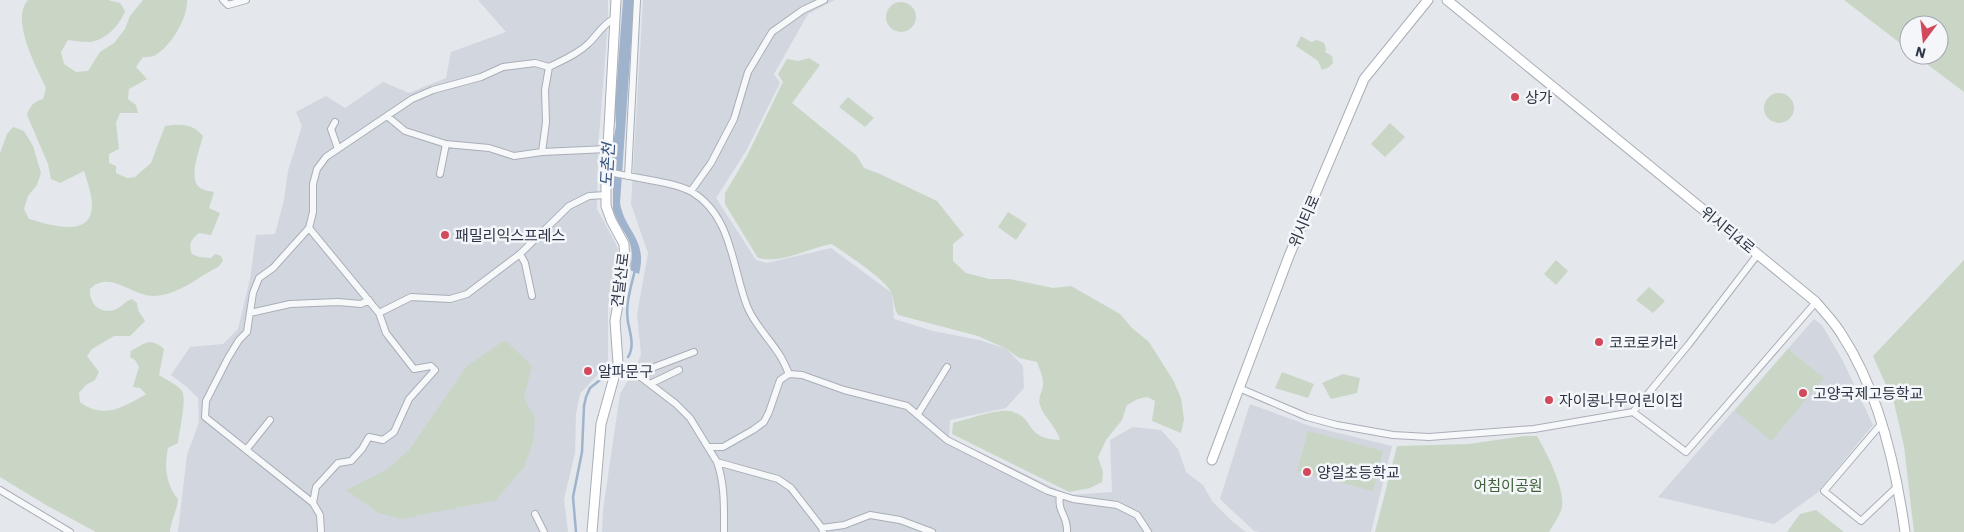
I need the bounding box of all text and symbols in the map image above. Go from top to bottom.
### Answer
north arrow [1899,15,1949,65]
text: N [1913,43,1928,63]
place label: 상가 [1525,88,1553,107]
marker: 상가 [1509,91,1521,103]
water label: 도촌천 [596,140,618,188]
street label: 위시티로 [1284,192,1324,250]
street label: 위시티4로 [1697,202,1759,258]
place label: 패밀리익스프레스 [455,226,566,245]
marker: 패밀리익스프레스 [439,229,451,241]
street label: 견달산로 [607,251,633,309]
place label: 코코로카라 [1609,333,1678,352]
marker: 코코로카라 [1593,336,1605,348]
place label: 알파문구 [598,362,653,381]
marker: 알파문구 [582,365,594,377]
place label: 고양국제고등학교 [1813,384,1923,403]
marker: 고양국제고등학교 [1797,387,1809,399]
place label: 자이콩나무어린이집 [1559,391,1683,410]
marker: 자이콩나무어린이집 [1543,394,1555,406]
place label: 양일초등학교 [1317,463,1400,482]
marker: 양일초등학교 [1301,466,1313,478]
park label: 어침이공원 [1473,476,1543,495]

